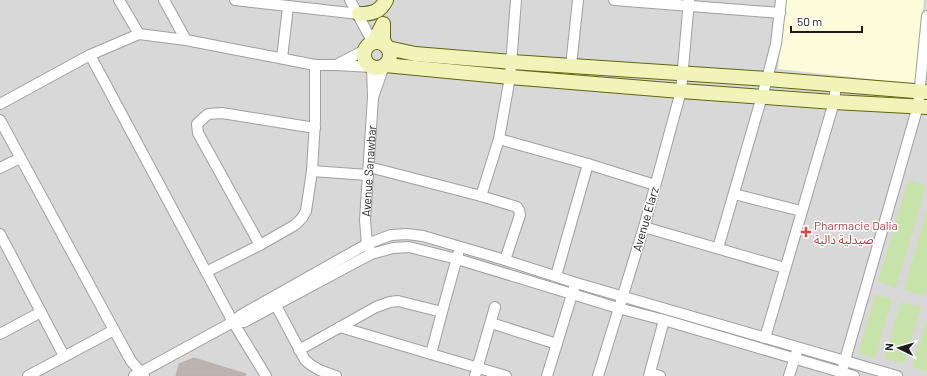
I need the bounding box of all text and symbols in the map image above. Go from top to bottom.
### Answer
scale bar [791,8,862,34]
text: 50 m [797,14,822,28]
street label: Avenue Sanawbar [358,124,378,217]
street label: Avenue Elarz [629,185,661,253]
place label: Pharmacie Dalia صيدلية دالية [814,218,898,247]
marker: Pharmacie Dalia صيدلية دالية [801,227,811,237]
north arrow [879,328,919,368]
text: N [882,343,895,351]

